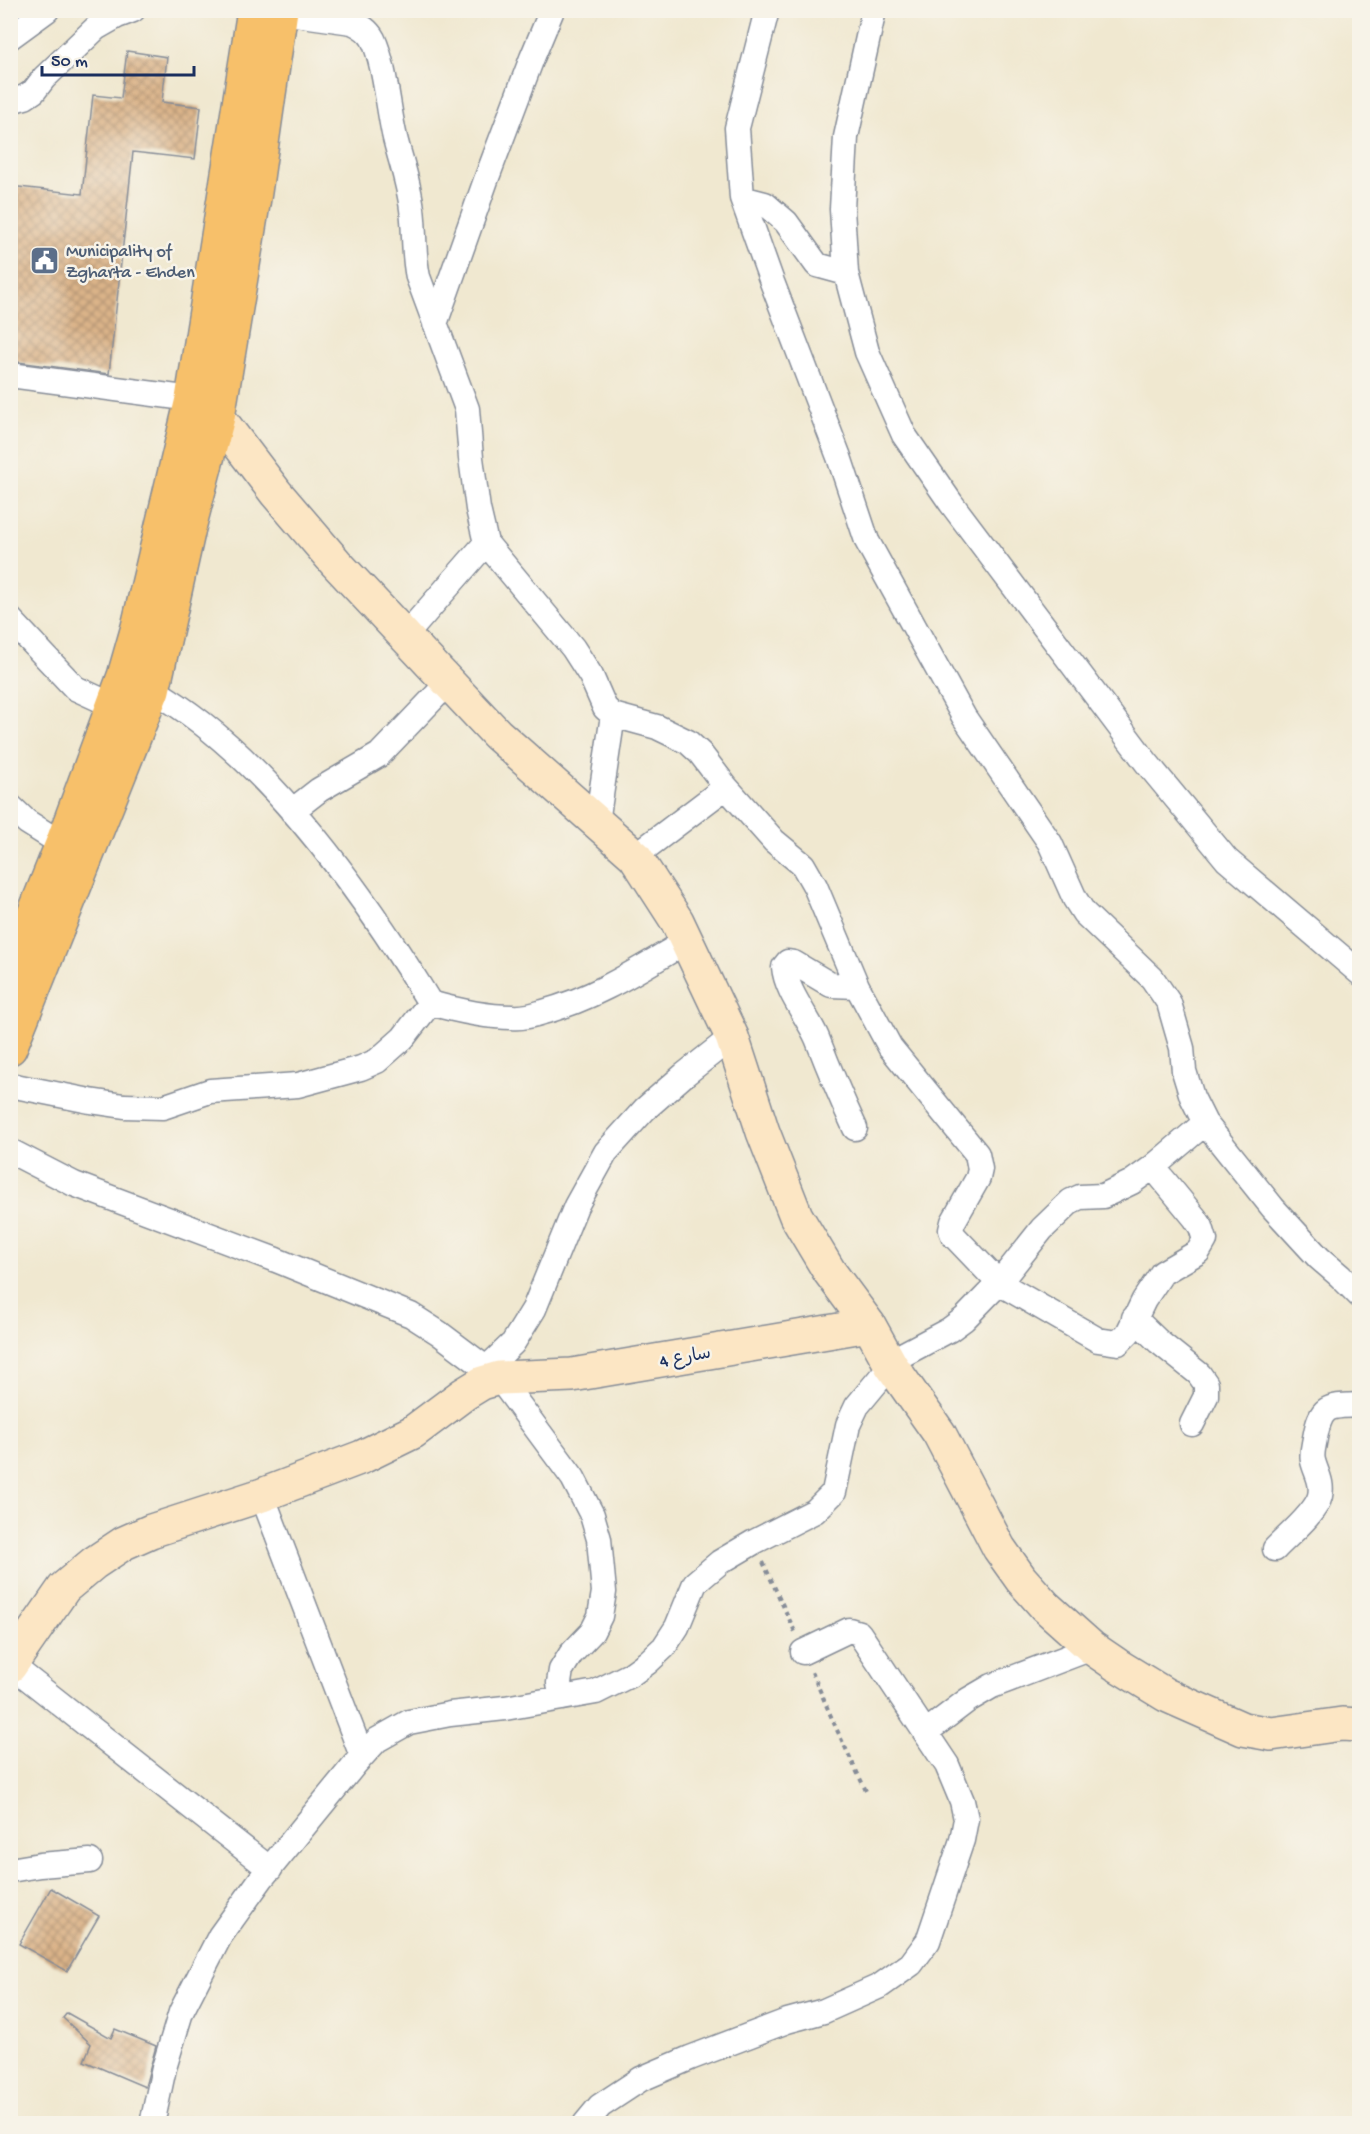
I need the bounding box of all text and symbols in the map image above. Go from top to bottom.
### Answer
scale bar [42,39,194,77]
text: 50 m [51,52,88,73]
place label: Municipality of Zgharta - Ehden [66,242,195,284]
public building icon: Municipality of Zgharta - Ehden [29,244,61,276]
street label: سارع 4 [658,1344,713,1373]

